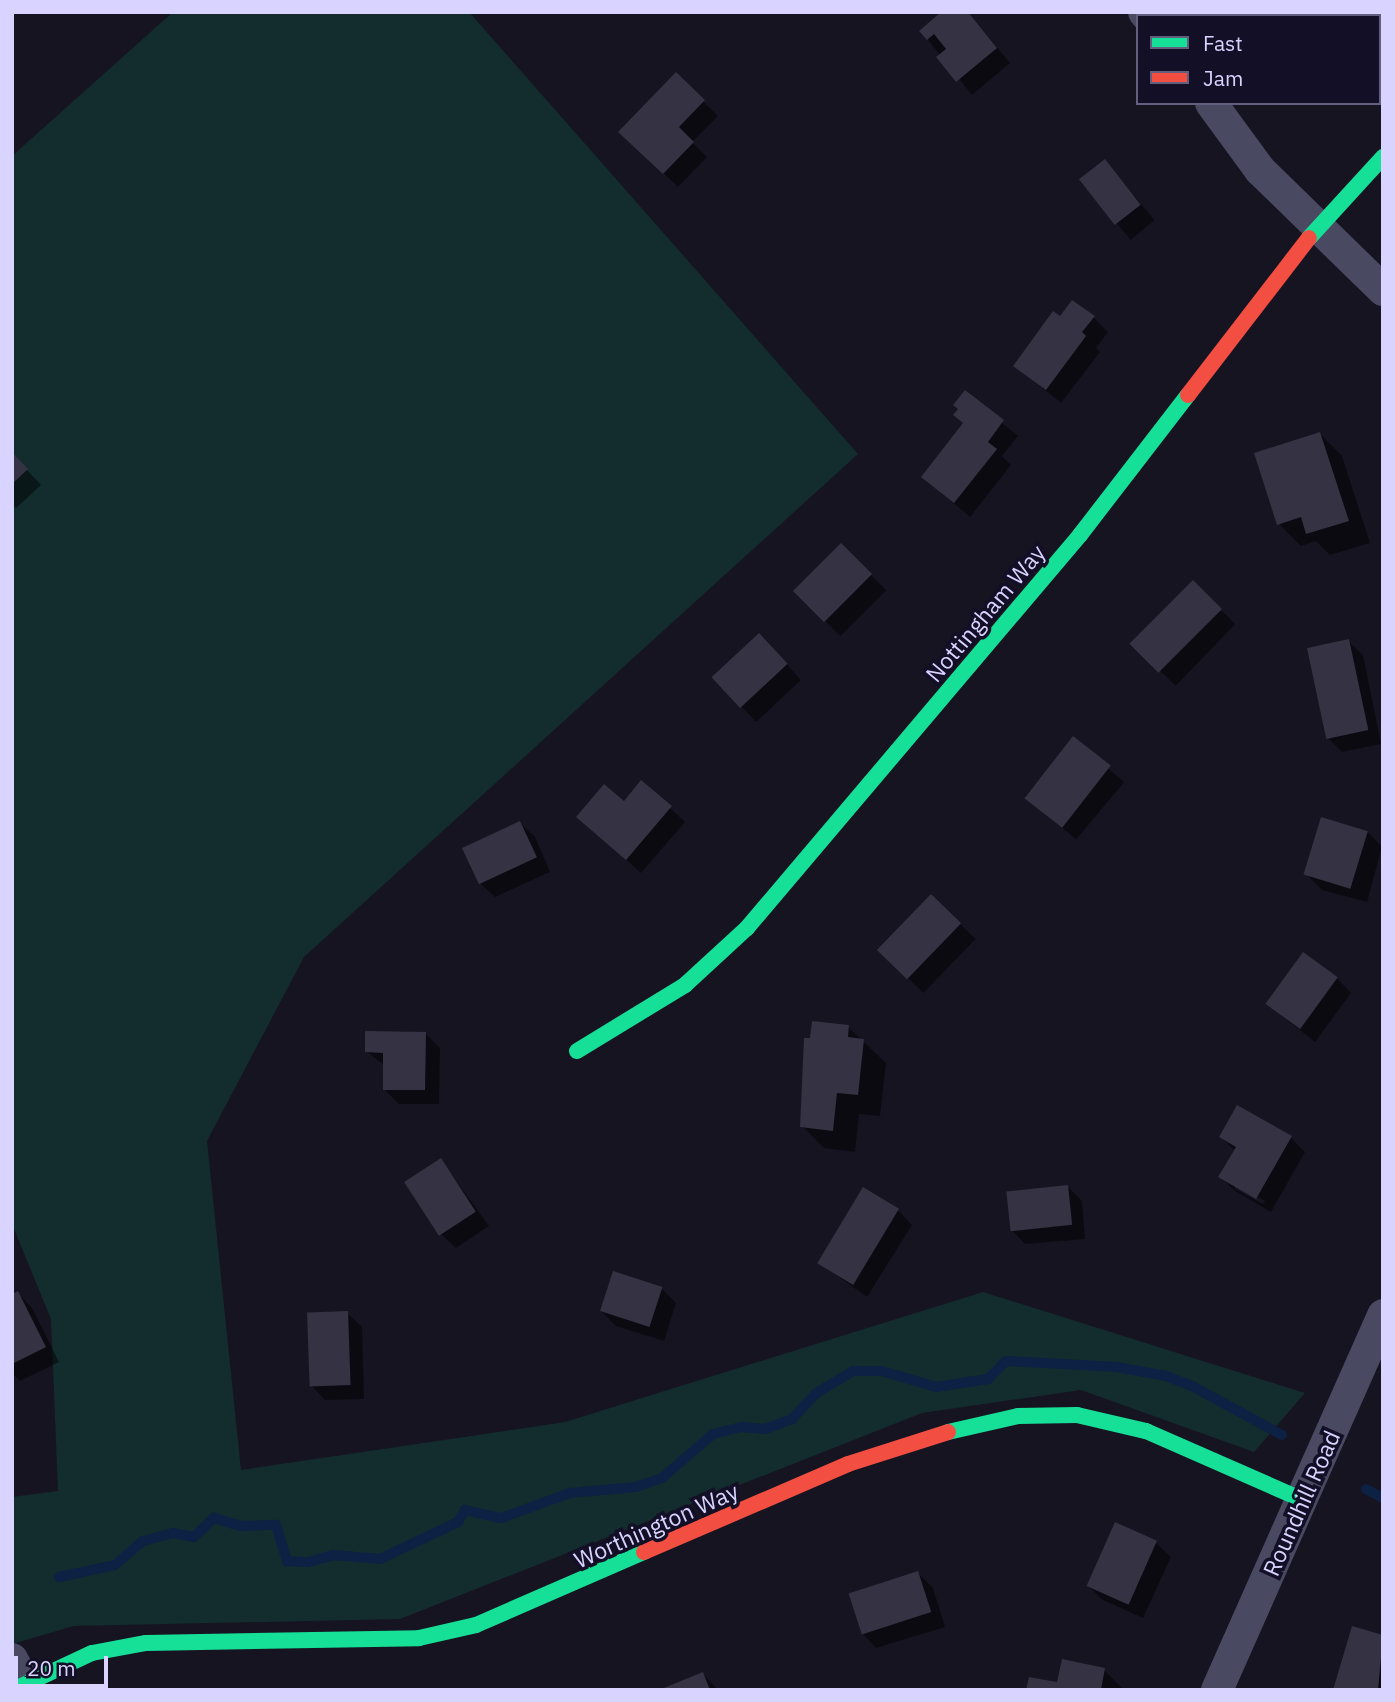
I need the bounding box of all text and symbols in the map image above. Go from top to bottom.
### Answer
legend [1136,14,1381,105]
text: Fast [1203,29,1243,57]
text: Jam [1203,64,1243,92]
street label: Nottingham Way [920,539,1050,687]
street label: Roundhill Road [1257,1426,1345,1580]
street label: Worthington Way [570,1476,742,1574]
scale bar [18,1642,112,1686]
text: 20 m [27,1654,76,1682]

